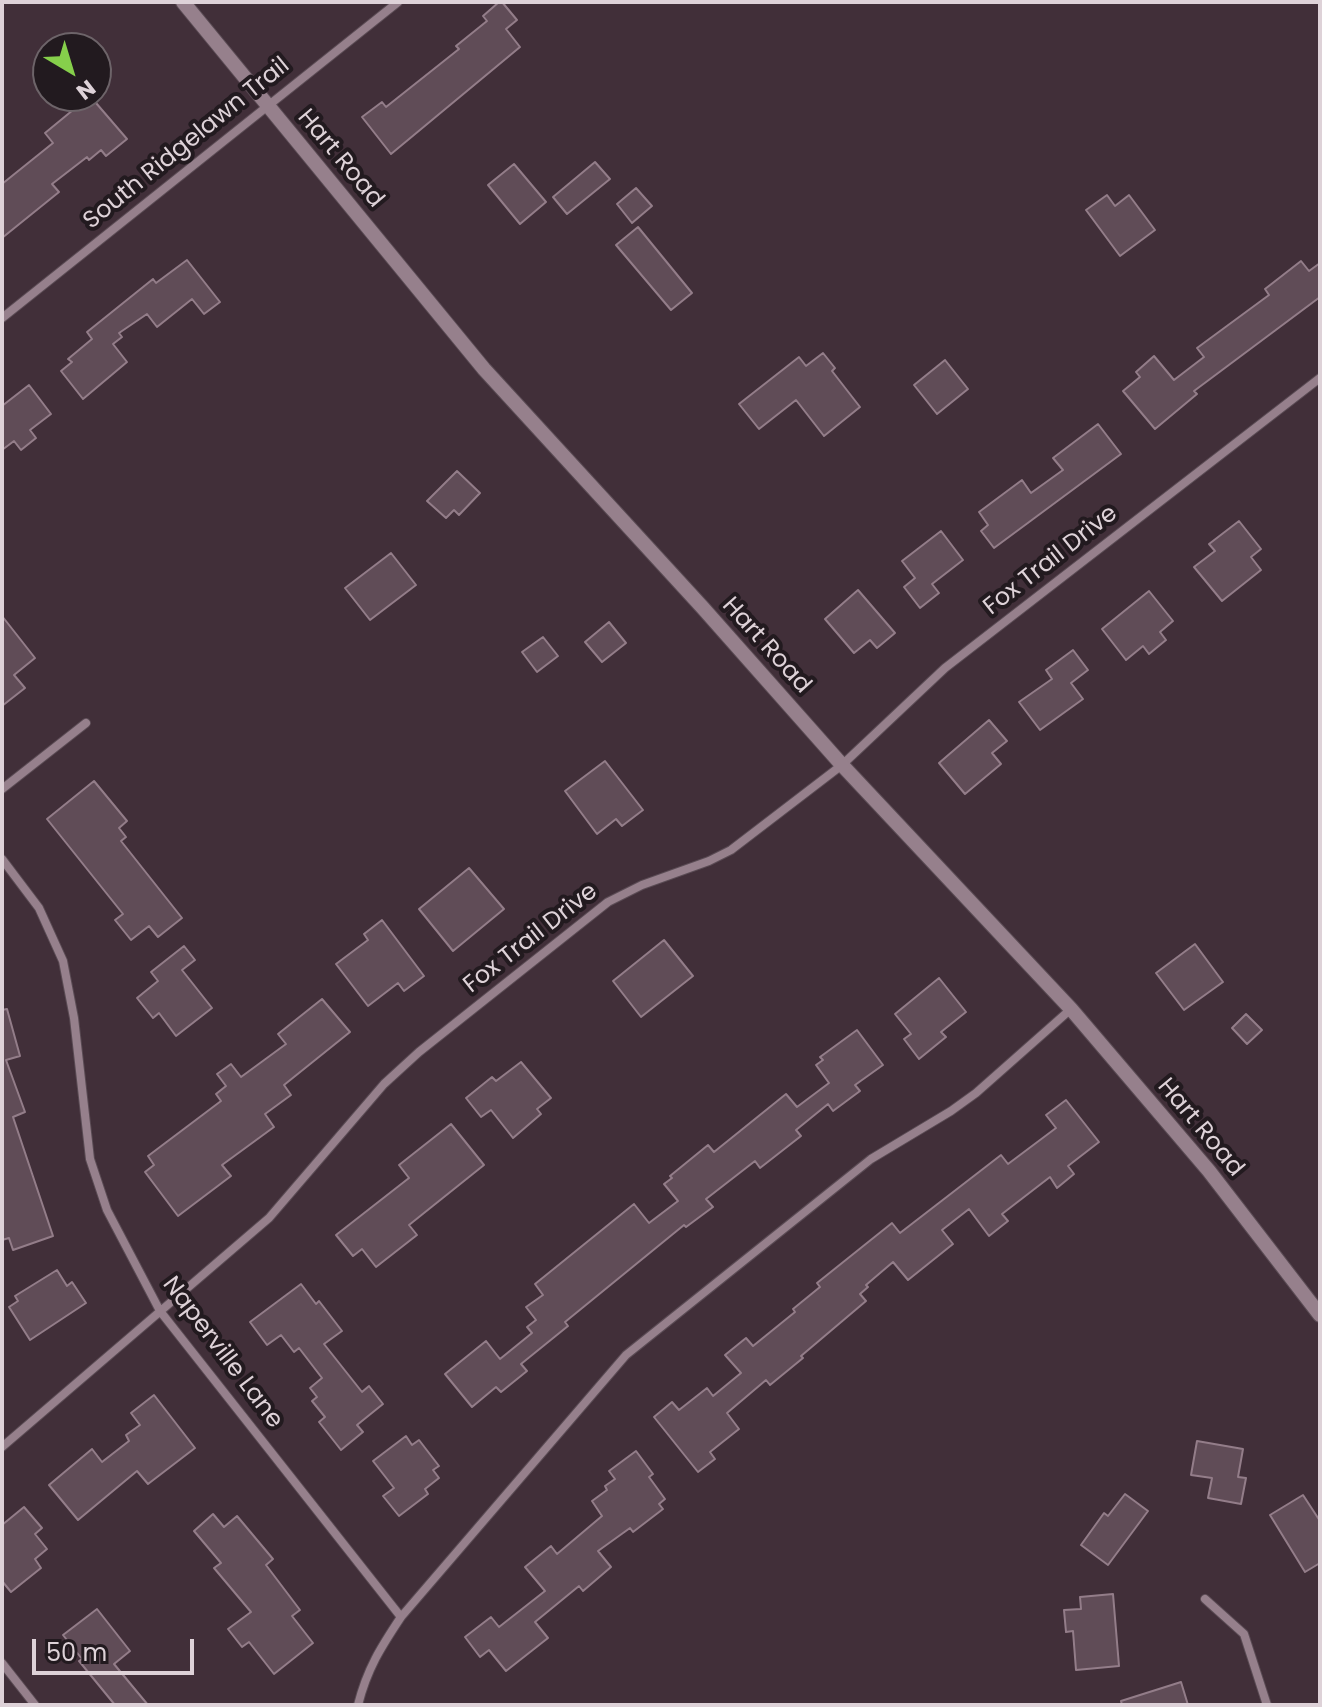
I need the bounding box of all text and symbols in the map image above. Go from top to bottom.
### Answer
north arrow [32,32,112,112]
street label: South Ridgelawn Trail [78,52,296,236]
text: N [70,72,102,107]
street label: Hart Road [291,104,389,214]
street label: Fox Trail Drive [978,500,1124,622]
street label: Hart Road [715,592,817,700]
street label: Fox Trail Drive [458,878,604,1000]
street label: Hart Road [1151,1073,1249,1183]
street label: Naperville Lane [156,1271,288,1435]
scale bar [36,1623,198,1673]
text: 50 m [46,1636,107,1669]

